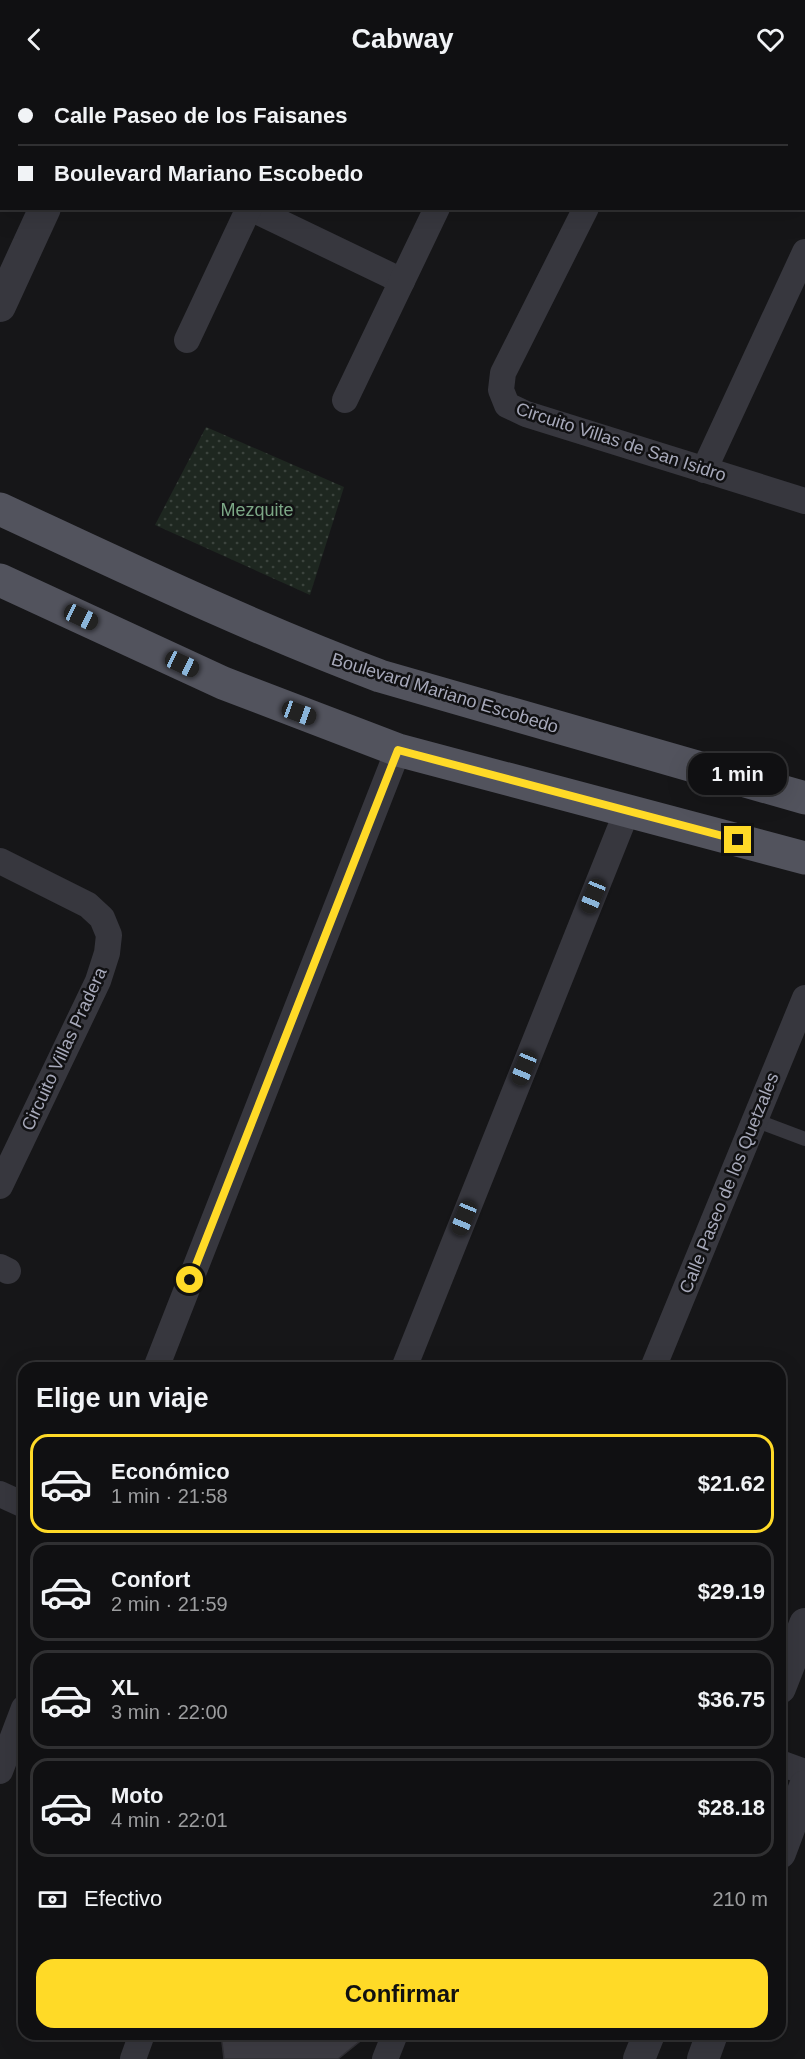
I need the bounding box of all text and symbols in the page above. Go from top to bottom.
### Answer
icon: back [18,23,51,56]
icon: heart [754,23,787,56]
text: Cabway [351,24,454,54]
text: Calle Paseo de los Faisanes [54,103,347,128]
text: Boulevard Mariano Escobedo [54,161,363,186]
street label: Circuito Villas de San Isidro [513,399,729,485]
park label: Mezquite [220,500,294,520]
car [61,601,101,633]
car [162,648,202,680]
street label: Boulevard Mariano Escobedo [329,649,561,737]
car [279,698,319,728]
callout: 1 min [688,753,788,795]
text: 1 min [711,763,764,785]
route end [724,826,751,853]
car [578,876,608,916]
street label: Circuito Villas Pradera [17,963,111,1134]
car [509,1048,539,1088]
street label: Calle Paseo de los Quetzales [675,1070,783,1296]
car [449,1198,479,1238]
route start [176,1266,203,1293]
text: Elige un viaje [36,1383,209,1413]
icon: car [39,1457,93,1511]
text: Económico [111,1459,230,1484]
text: $21.62 [698,1471,765,1496]
text: 1 min · 21:58 [111,1485,228,1507]
icon: car [39,1565,93,1619]
text: Confort [111,1567,190,1592]
text: $29.19 [698,1579,765,1604]
text: 2 min · 21:59 [111,1593,228,1615]
icon: car [39,1673,93,1727]
text: XL [111,1675,139,1700]
text: $36.75 [698,1687,765,1712]
text: 3 min · 22:00 [111,1701,228,1723]
icon: car [39,1781,93,1835]
text: Moto [111,1783,164,1808]
text: $28.18 [698,1795,765,1820]
text: 4 min · 22:01 [111,1809,228,1831]
icon: cash [36,1883,69,1916]
text: Efectivo [84,1886,162,1911]
text: 210 m [712,1888,768,1910]
button: Confirmar [36,1959,768,2028]

